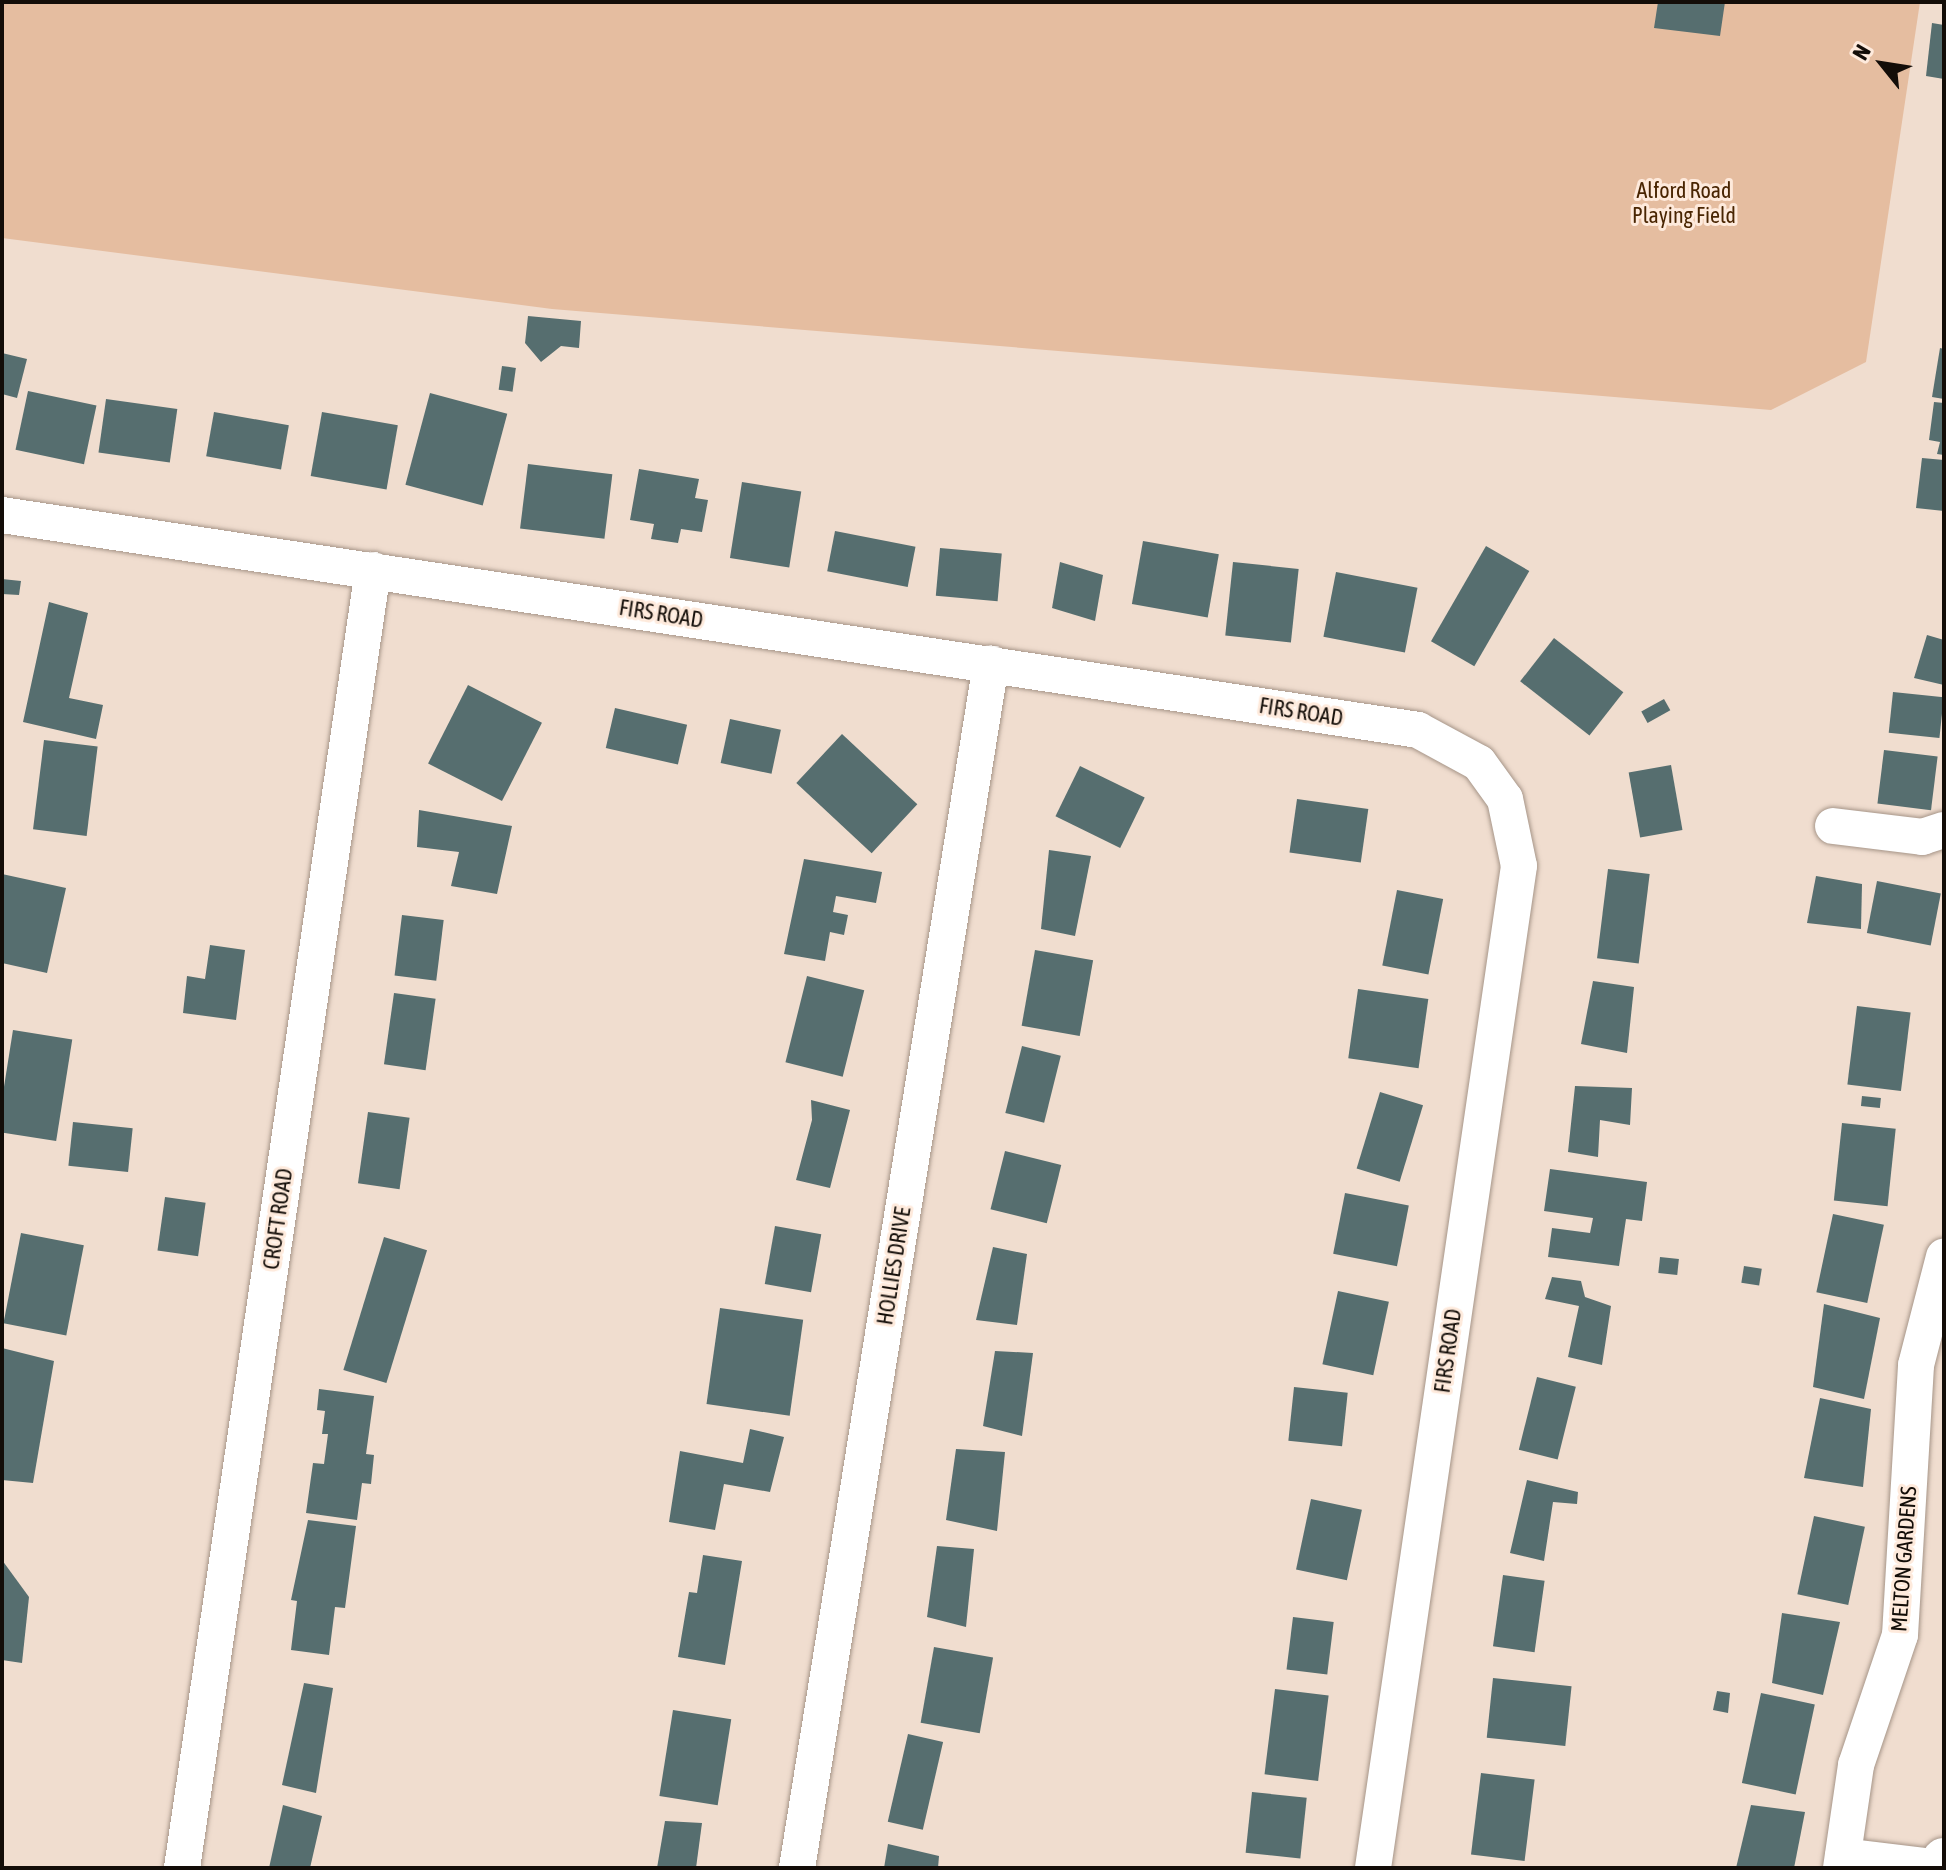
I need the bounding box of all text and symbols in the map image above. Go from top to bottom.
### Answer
north arrow [1842,24,1922,104]
text: N [1847,40,1876,64]
park label: Alford Road Playing Field [1632,177,1736,228]
street label: FIRS ROAD [617,594,705,634]
street label: FIRS ROAD [1257,692,1345,732]
street label: CROFT ROAD [258,1167,298,1271]
street label: HOLLIES DRIVE [872,1205,916,1327]
street label: FIRS ROAD [1429,1307,1467,1395]
street label: MELTON GARDENS [1886,1485,1922,1633]

